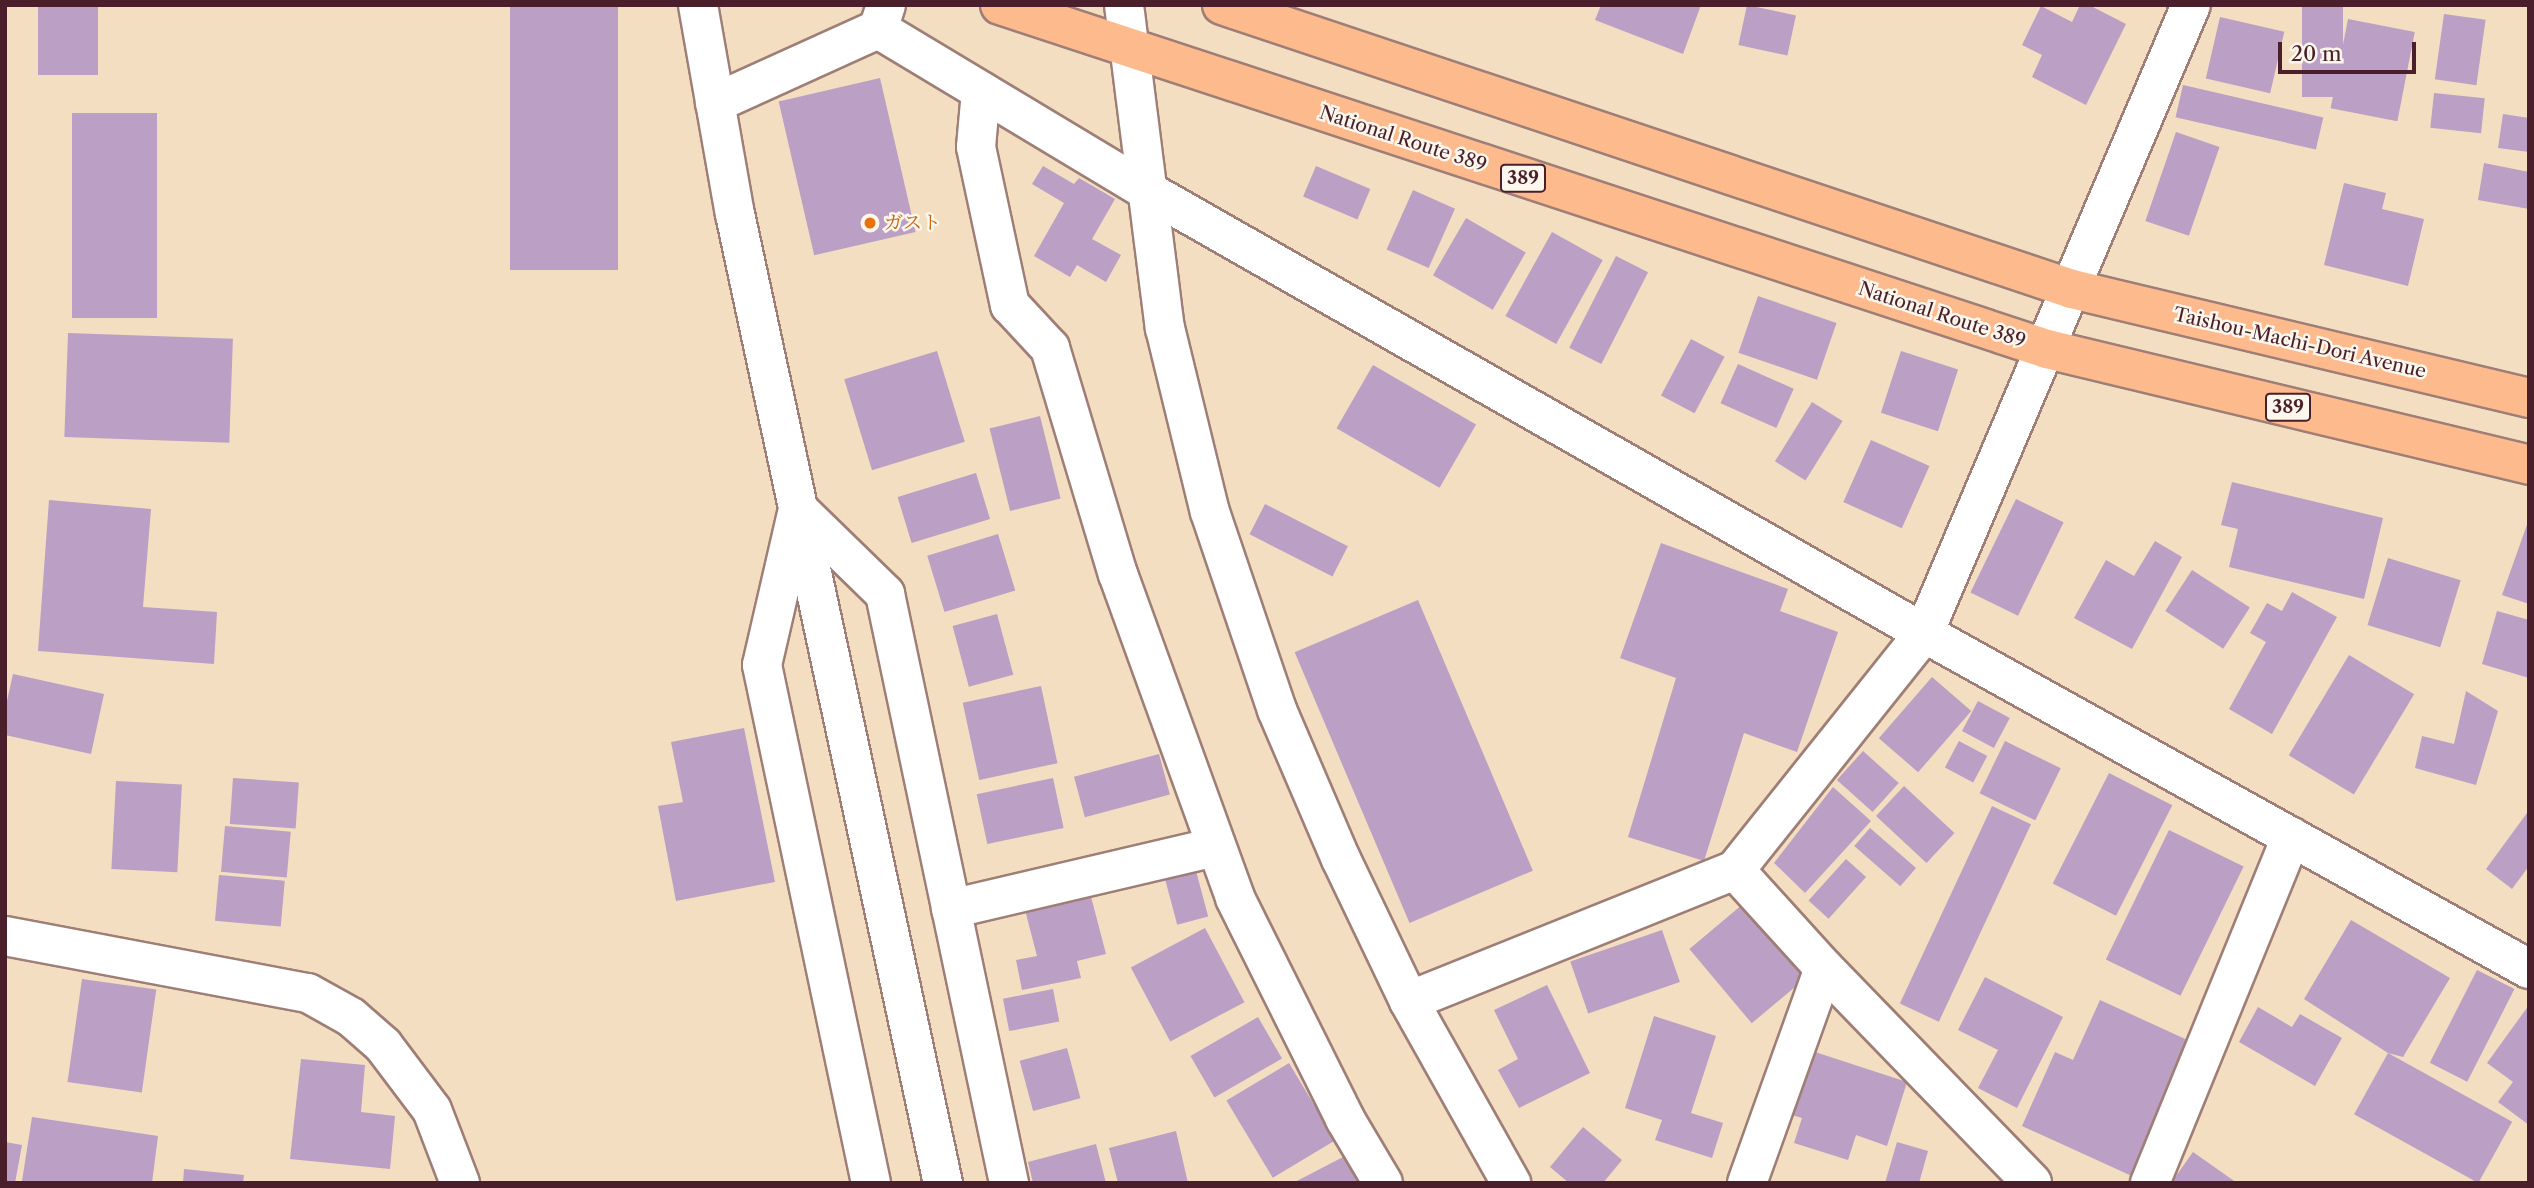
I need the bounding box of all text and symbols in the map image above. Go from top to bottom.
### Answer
scale bar [2282,28,2420,72]
text: 20 m [2291,41,2342,66]
street label: National Route 389 [1317,101,1489,177]
road number: 389 [1498,163,1548,192]
place label: ガスト [884,212,941,234]
marker: ガスト [862,215,878,231]
street label: National Route 389 [1856,277,2028,353]
street label: Taishou-Machi-Dori Avenue [2171,303,2429,383]
road number: 389 [2264,393,2312,422]

